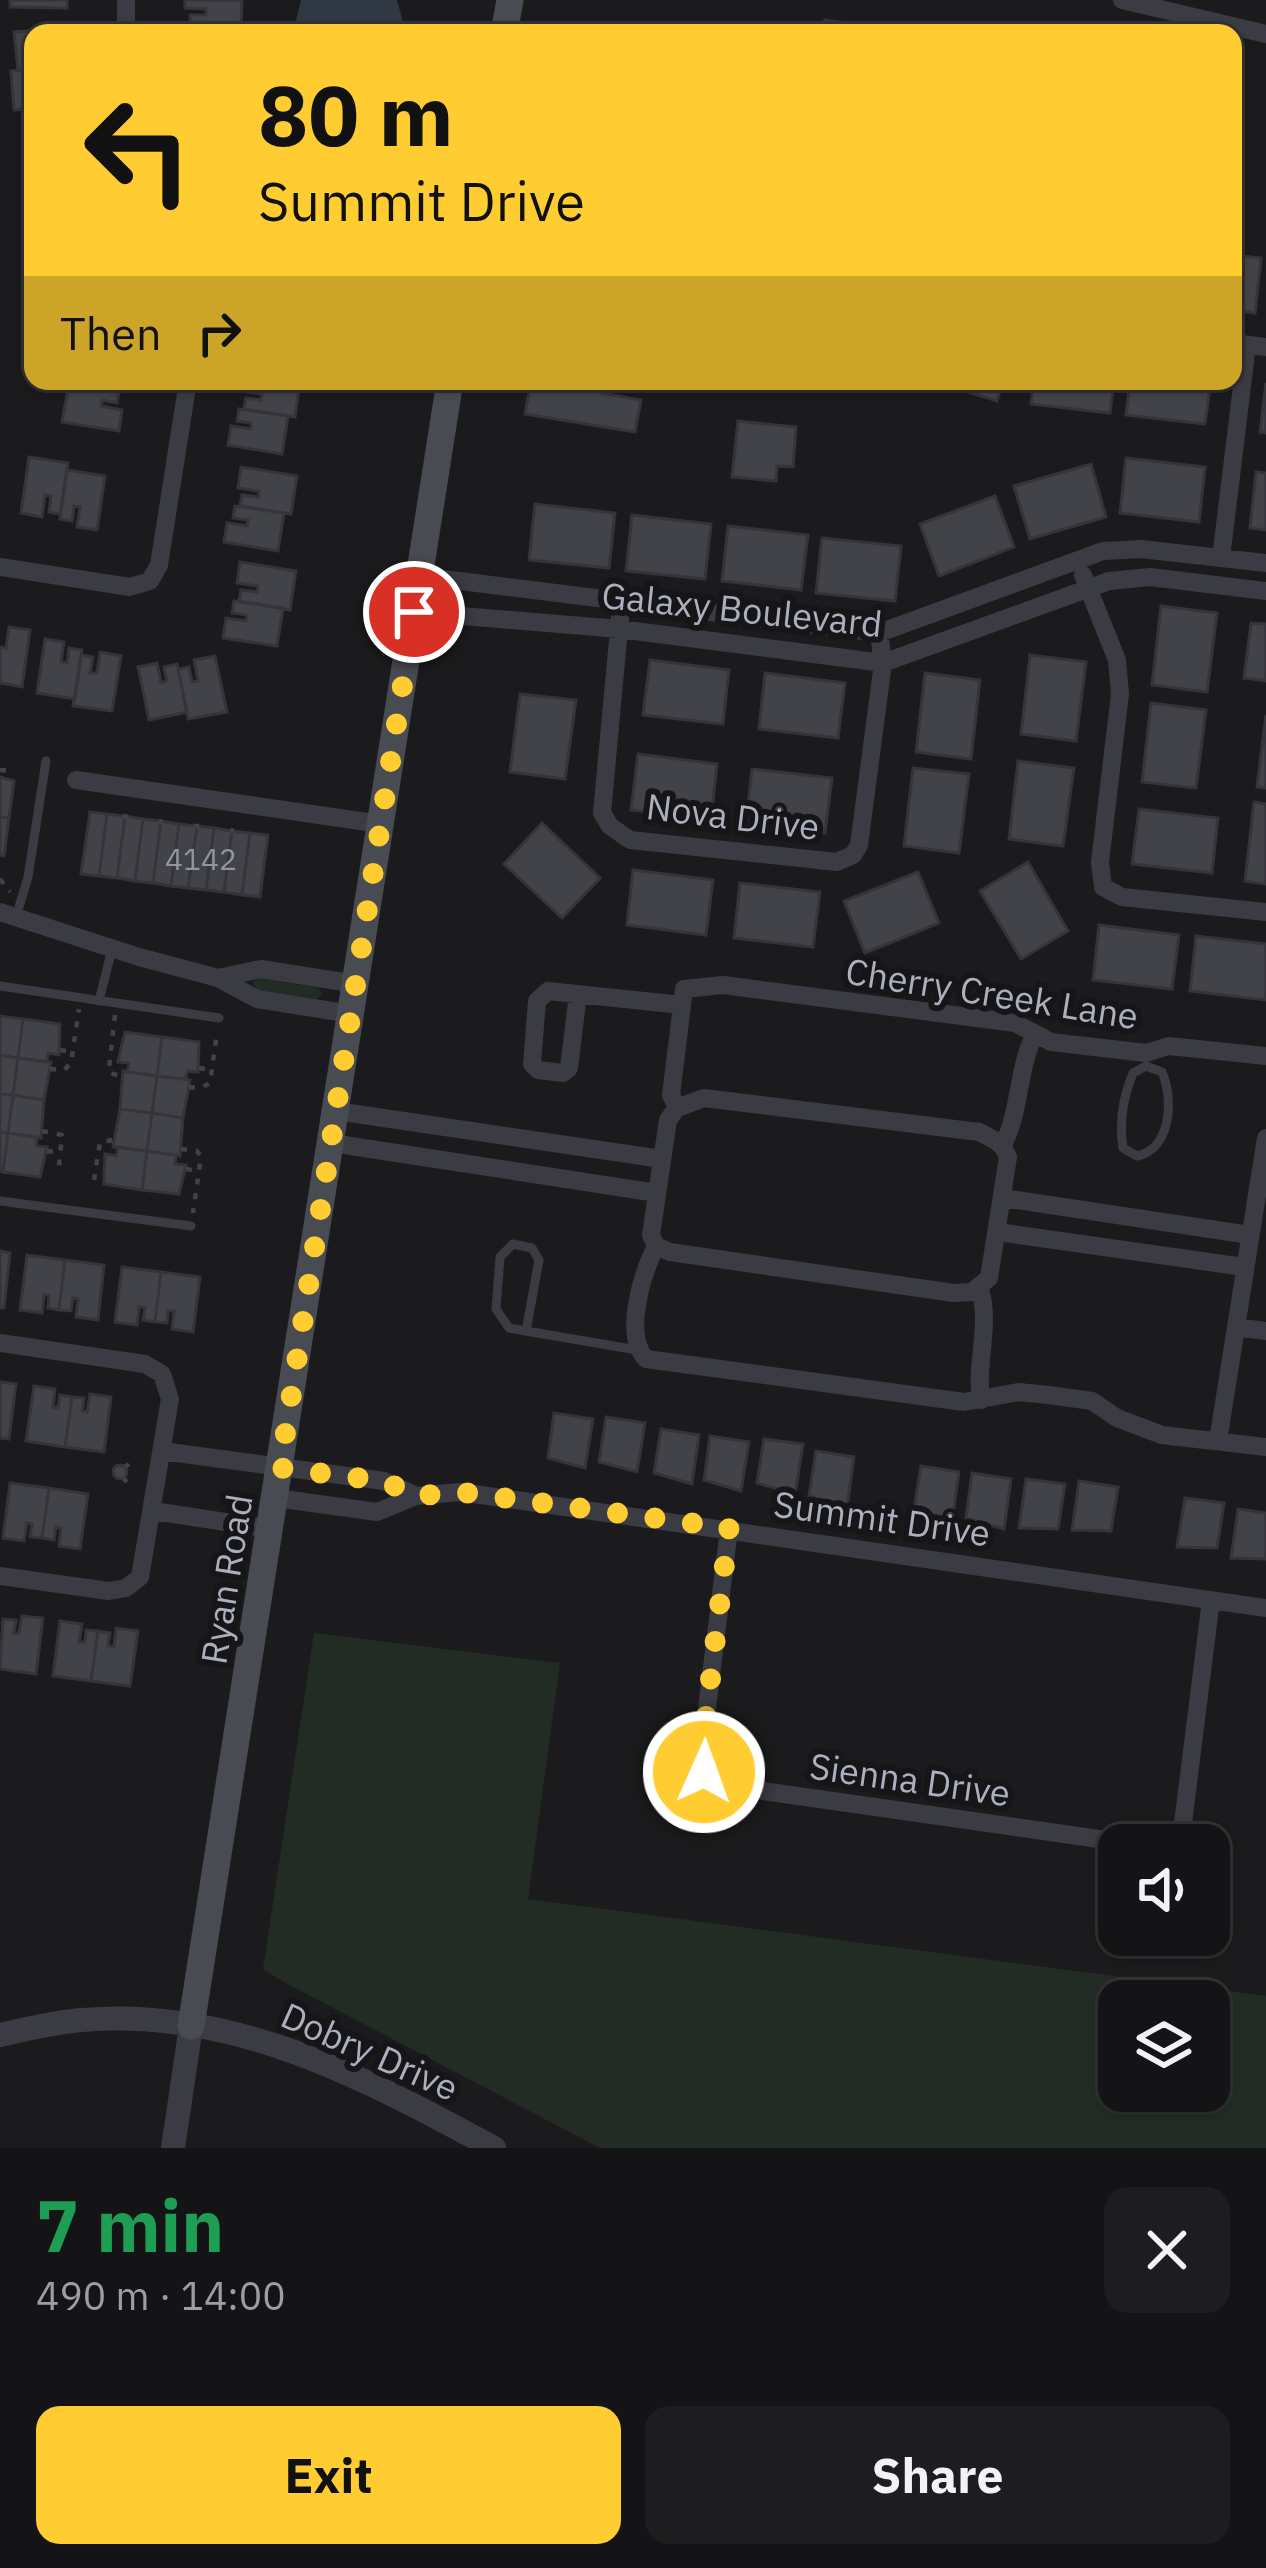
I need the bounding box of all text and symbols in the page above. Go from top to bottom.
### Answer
text: 80 m [258,60,454,169]
icon: left [60,72,216,228]
text: Summit Drive [258,166,585,236]
icon: right [186,300,252,366]
text: Then [60,304,162,362]
pin [363,561,465,663]
street label: Galaxy Boulevard [599,571,885,647]
icon: arrive [381,579,447,645]
street label: Nova Drive [644,782,822,850]
house number: 4142 [165,839,237,878]
street label: Cherry Creek Lane [842,947,1142,1039]
street label: Summit Drive [771,1480,993,1556]
street label: Ryan Road [189,1491,263,1667]
position arrow [641,1709,767,1835]
street label: Sienna Drive [807,1742,1013,1816]
map controls [1098,1824,1230,2112]
button: sound [1098,1824,1230,1956]
button: layers [1098,1980,1230,2112]
street label: Dobry Drive [274,1991,466,2111]
text: 7 min [36,2178,224,2272]
button: close [1104,2187,1230,2313]
text: 490 m · 14:00 [36,2270,286,2321]
button: Exit [36,2406,621,2544]
button: Share [645,2406,1230,2544]

